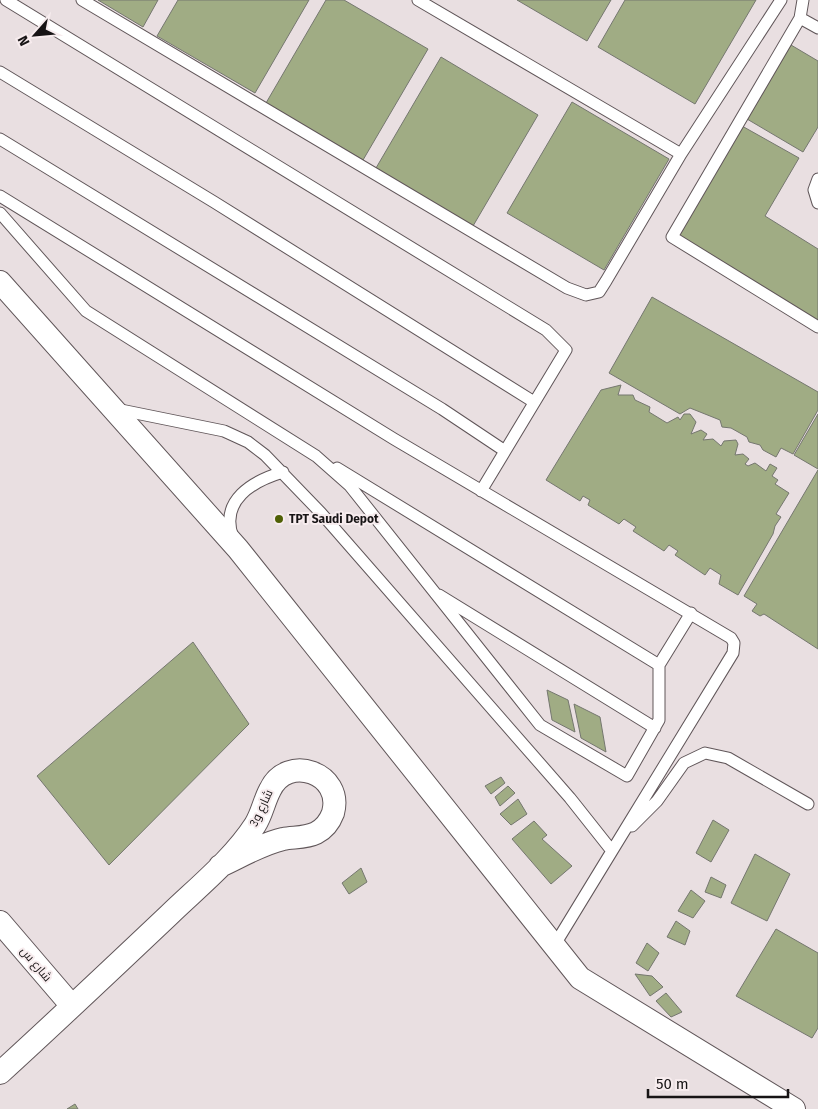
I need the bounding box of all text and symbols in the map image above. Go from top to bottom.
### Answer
north arrow [10,10,60,60]
text: N [14,33,34,49]
place label: TPT Saudi Depot [289,512,379,526]
marker: TPT Saudi Depot [273,513,285,525]
street label: شارع و3 [246,787,277,829]
street label: شارع س [17,944,55,985]
scale bar [648,1066,788,1098]
text: 50 m [656,1075,689,1093]

